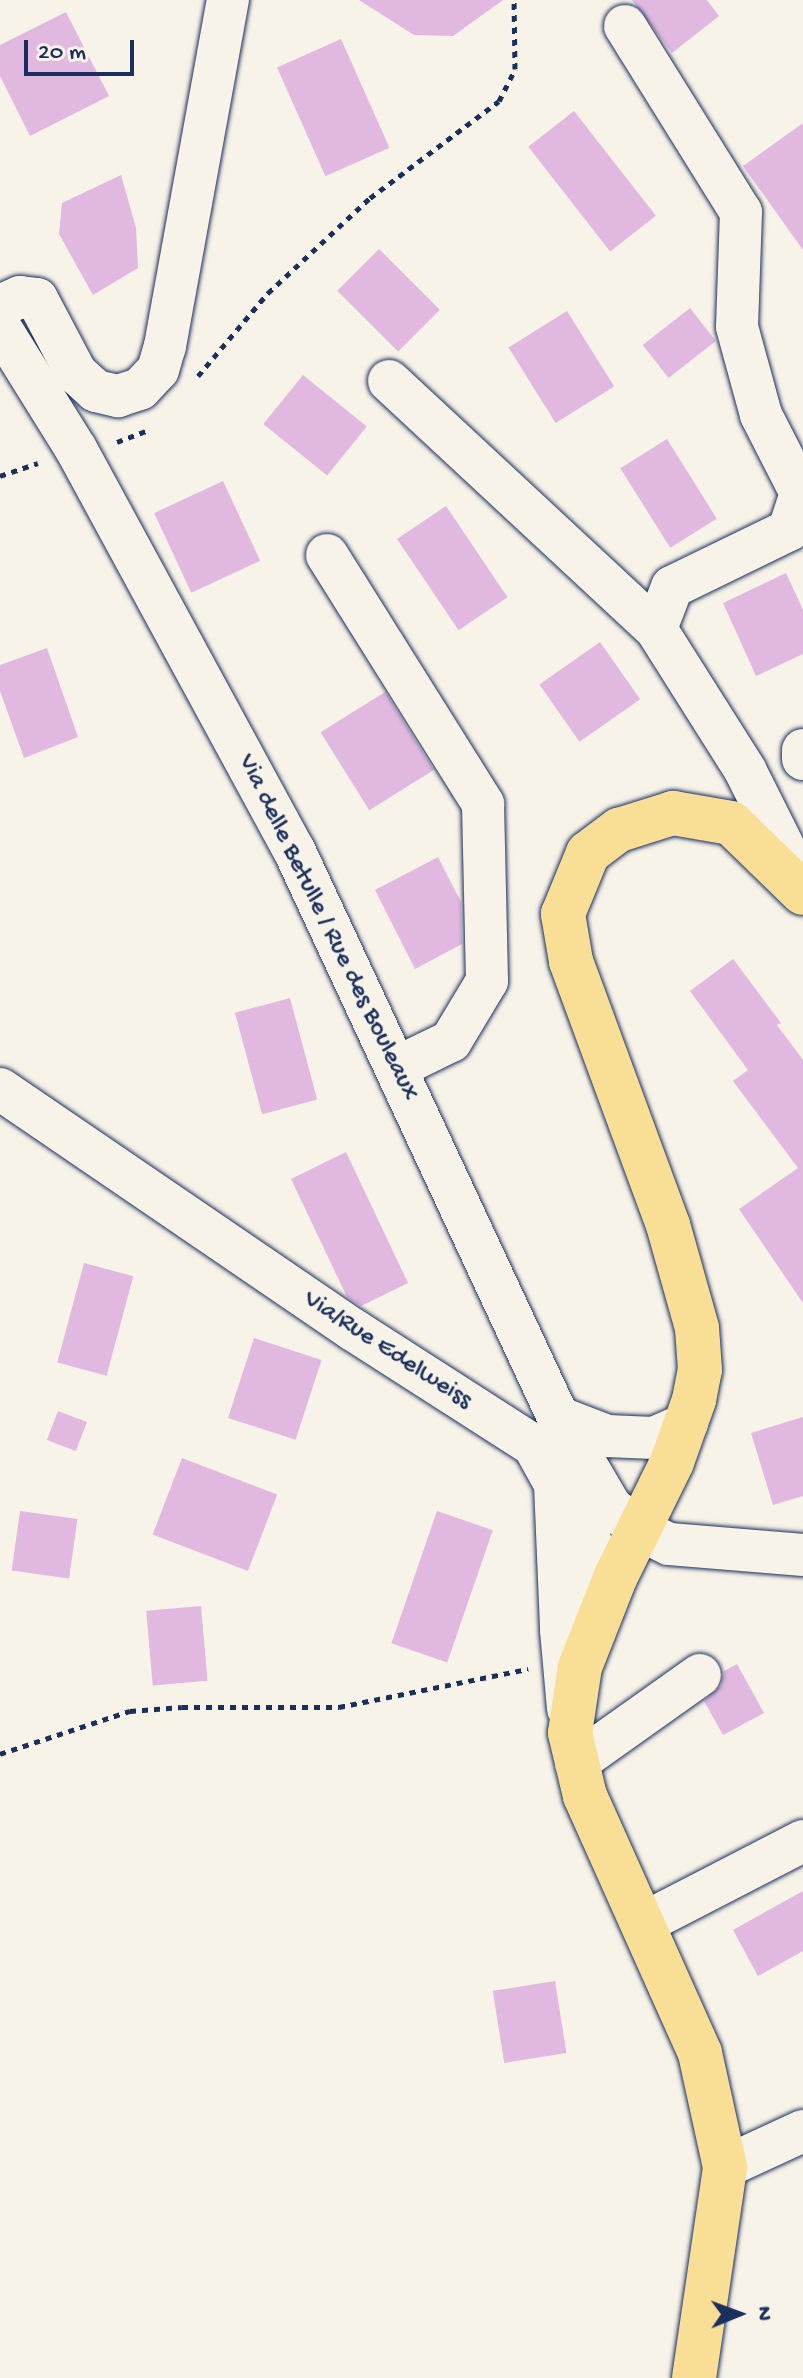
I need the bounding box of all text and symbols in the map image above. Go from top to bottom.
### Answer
scale bar [28,24,138,74]
text: 20 m [38,39,86,68]
street label: Via delle Betulle / Rue des Bouleaux [229,750,425,1106]
street label: Via/Rue Edelweiss [297,1285,477,1417]
north arrow [699,2274,779,2354]
text: N [750,2306,776,2321]

